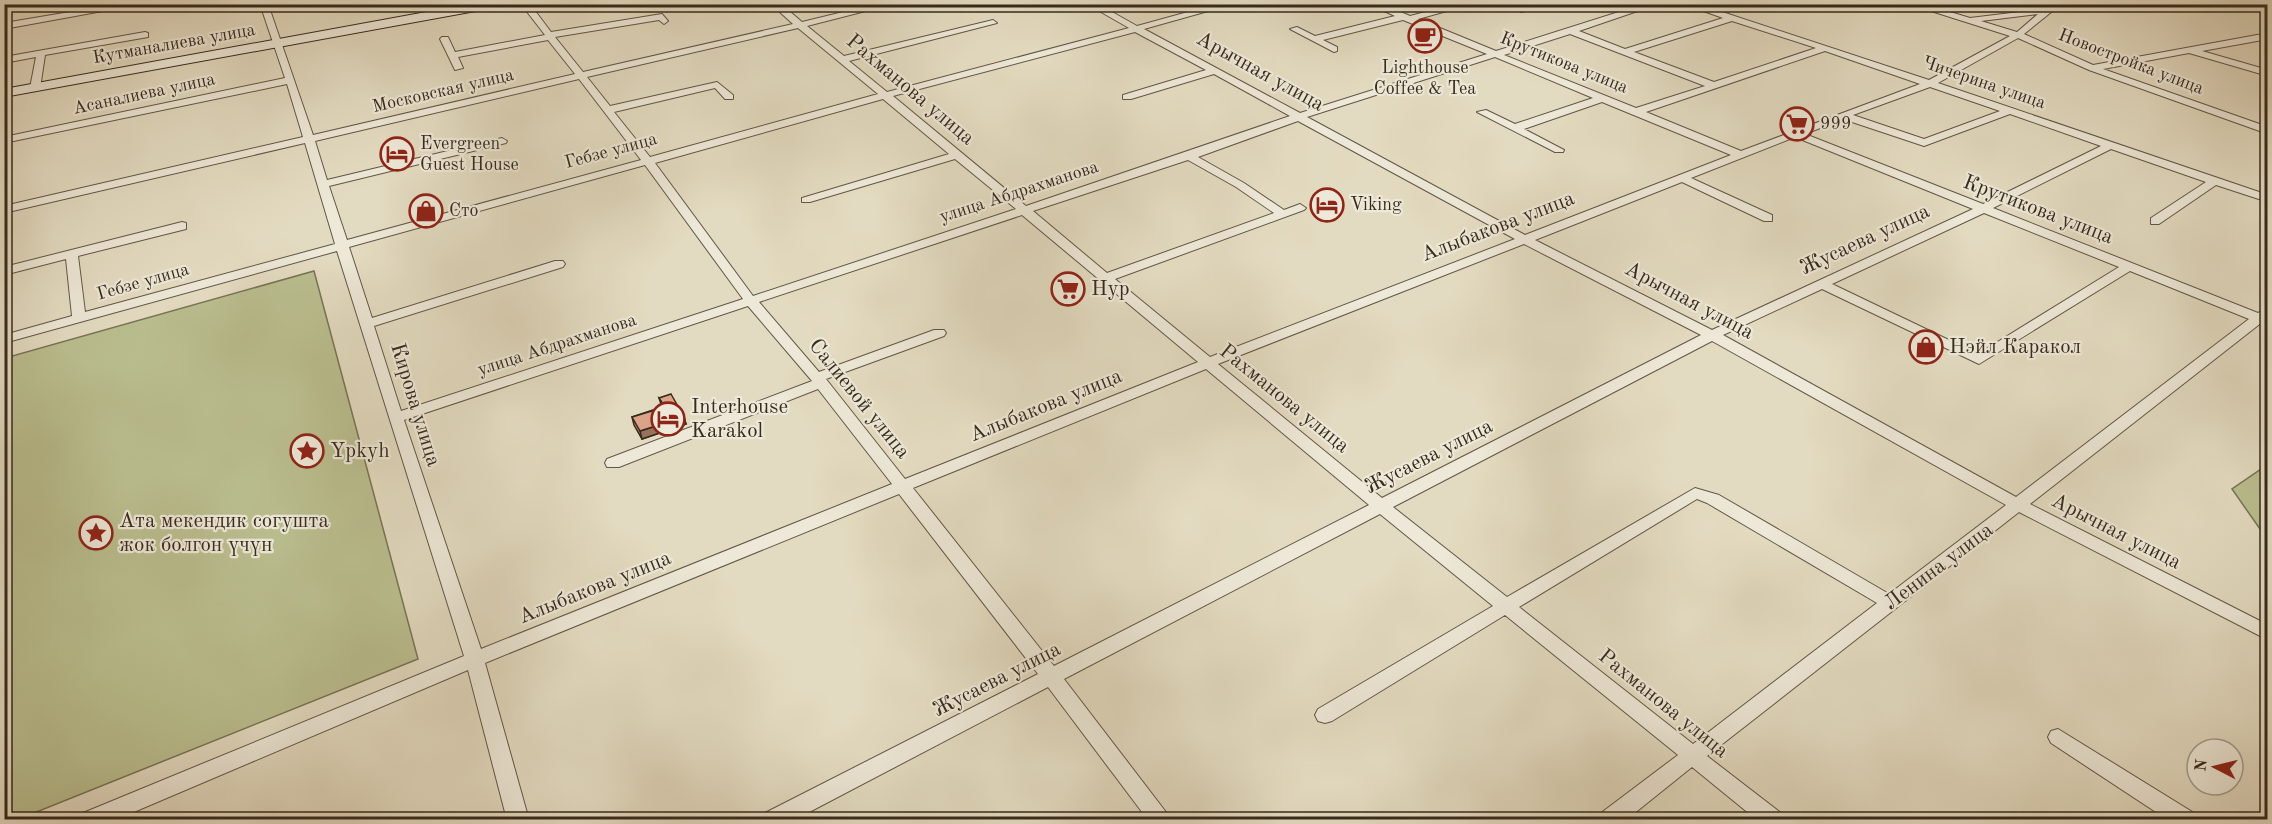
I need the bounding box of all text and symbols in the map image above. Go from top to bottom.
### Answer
cafe icon: Lighthouse Coffee & Tea [1407,18,1443,54]
street label: Кутманалиева улица [91,21,257,67]
street label: Новостройка улица [2056,26,2206,98]
street label: Арычная улица [1193,28,1327,116]
street label: Крутикова улица [1497,29,1631,97]
street label: Рахманова улица [842,31,978,149]
street label: Чичерина улица [1920,53,2048,113]
place label: Lighthouse Coffee & Tea [1374,59,1476,98]
street label: Московская улица [370,66,516,116]
street label: Асаналиева улица [71,70,217,118]
supermarket icon: 999 [1779,106,1815,142]
place label: 999 [1820,115,1851,133]
street label: Гебзе улица [563,130,659,172]
place label: Evergreen Guest House [420,135,519,174]
hotel icon: Evergreen Guest House [379,136,415,172]
street label: улица Абдрахманова [937,158,1101,226]
street label: Крутикова улица [1960,172,2116,248]
hotel icon: Viking [1309,187,1345,223]
street label: Алыбакова улица [1418,188,1578,266]
shop icon: Сто [408,193,444,229]
place label: Viking [1350,196,1402,214]
street label: Жусаева улица [1797,201,1933,279]
place label: Сто [449,202,479,220]
street label: Арычная улица [1621,258,1757,344]
street label: Гебзе улица [95,260,191,304]
supermarket icon: Нур [1050,271,1086,307]
place label: Нур [1091,279,1130,300]
street label: улица Абдрахманова [475,311,639,379]
shop icon: Нэйл Каракол [1908,329,1944,365]
street label: Салиевой улица [804,335,914,463]
place label: Нэйл Каракол [1949,337,2081,358]
street label: Рахманова улица [1215,340,1353,458]
street label: Кирова улица [386,341,444,469]
street label: Алыбакова улица [967,366,1125,446]
place label: Interhouse Karakol [691,397,788,442]
hotel icon: Interhouse Karakol [650,401,686,437]
street label: Жусаева улица [1362,416,1496,498]
place icon: Ypkyh [289,433,325,469]
place label: Ypkyh [330,441,390,462]
street label: Арычная улица [2048,490,2184,574]
place label: Ата мекендик согушта жок болгон үчүн [119,511,329,556]
place icon: Ата мекендик согушта жок болгон үчүн [78,515,114,551]
street label: Ленина улица [1881,519,1997,615]
street label: Алыбакова улица [516,548,674,628]
street label: Жусаева улица [930,639,1064,721]
street label: Рахманова улица [1594,645,1732,763]
north arrow [2185,737,2245,797]
text: N [2193,758,2211,772]

